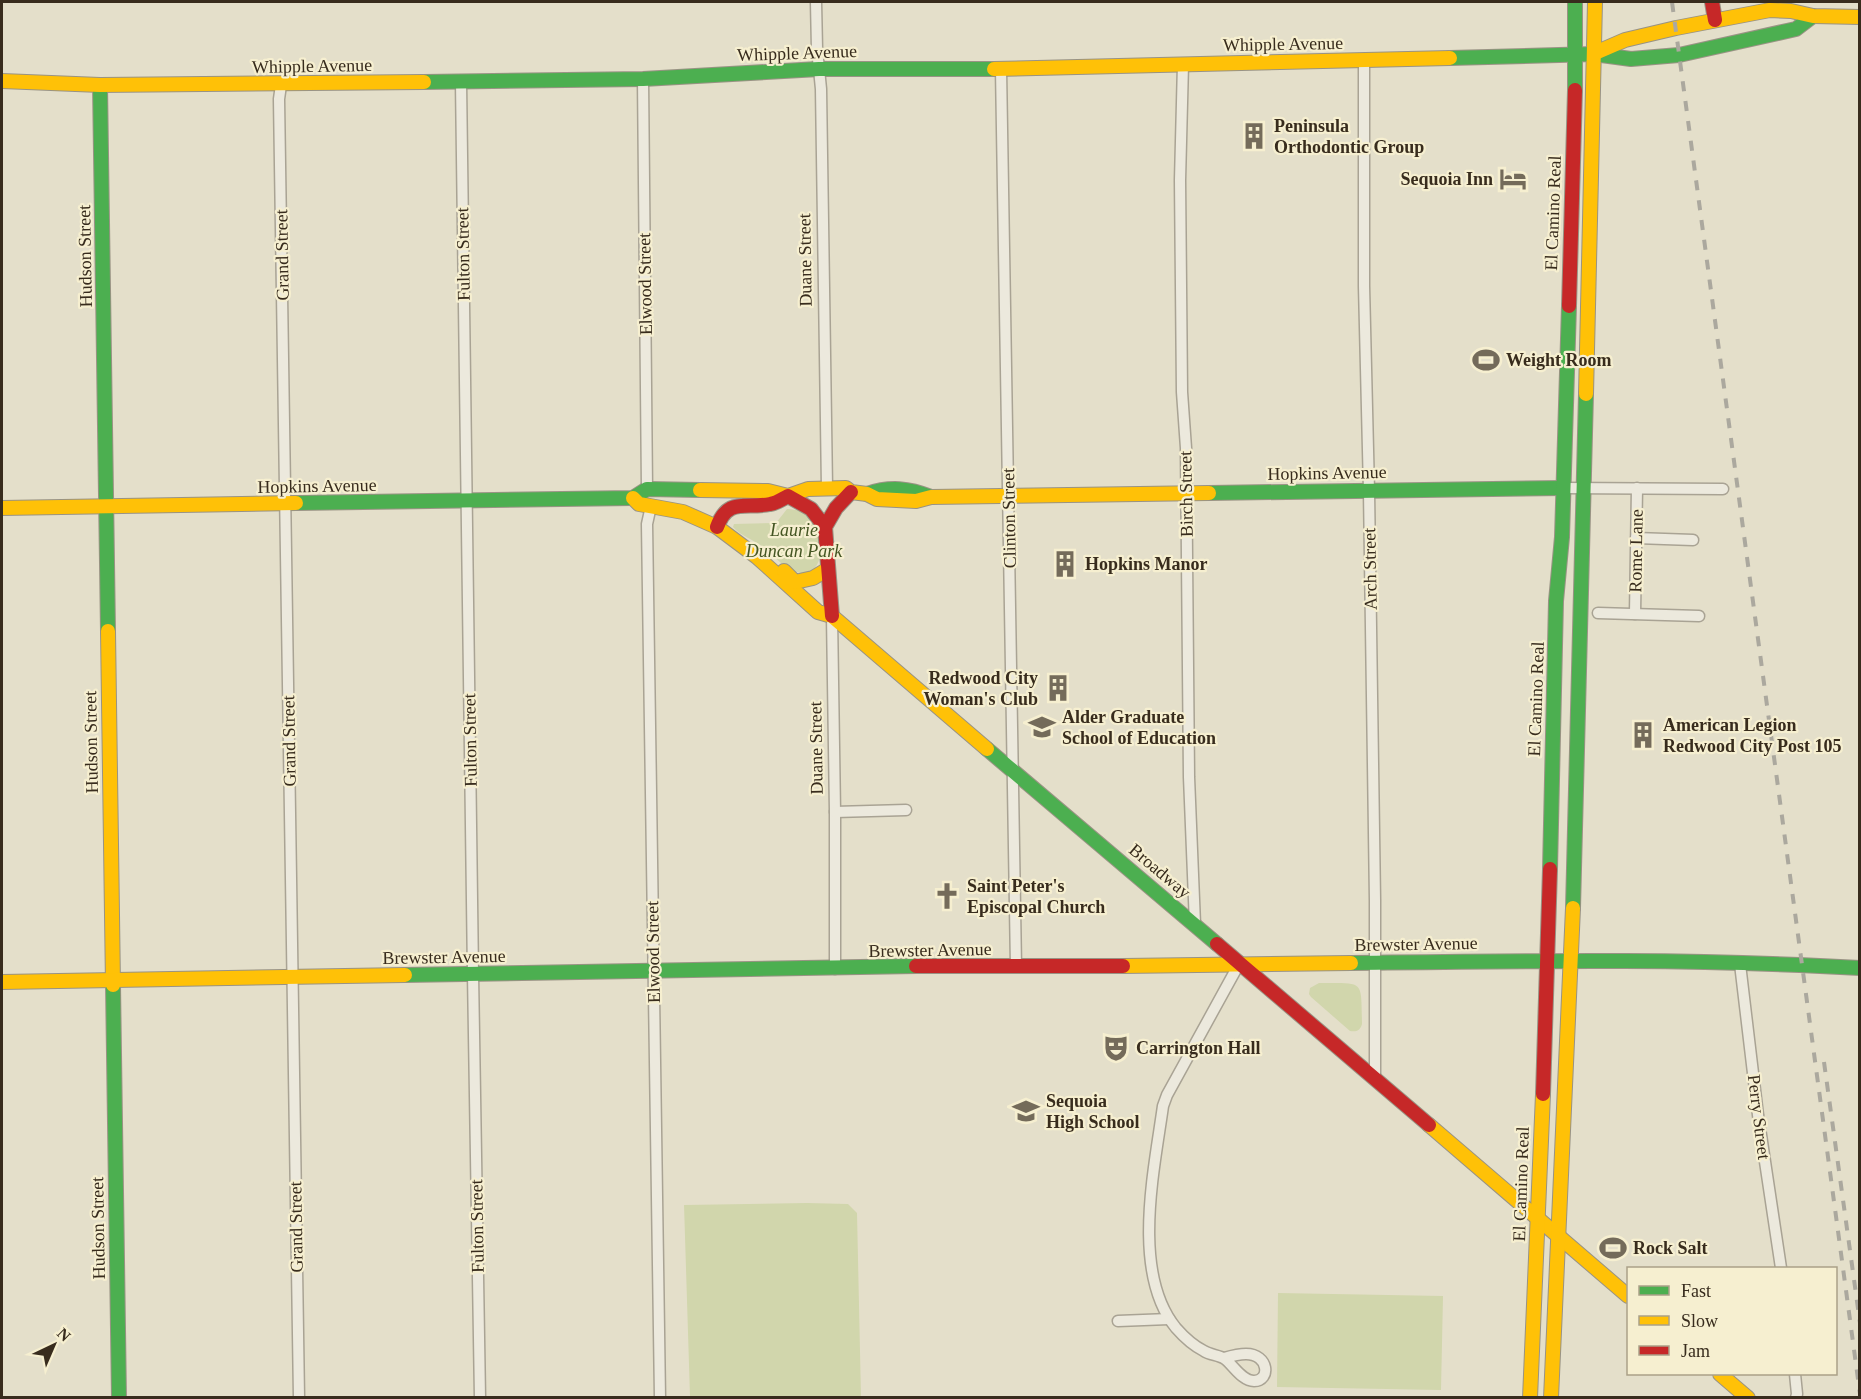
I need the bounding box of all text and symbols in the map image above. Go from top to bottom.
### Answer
street label: Whipple Avenue [1223,33,1343,55]
street label: Whipple Avenue [737,41,857,65]
street label: Whipple Avenue [252,55,372,77]
place label: Peninsula Orthodontic Group [1274,116,1424,157]
building icon: Peninsula Orthodontic Group [1239,121,1269,151]
street label: El Camino Real [1541,155,1565,271]
hotel icon: Sequoia Inn [1498,164,1528,194]
place label: Sequoia Inn [1400,169,1493,189]
street label: Hudson Street [74,205,96,307]
street label: Fulton Street [452,207,474,301]
street label: Grand Street [271,209,293,301]
street label: Duane Street [794,213,816,307]
street label: Elwood Street [634,233,656,335]
sports icon: Weight Room [1471,345,1501,375]
place label: Weight Room [1506,350,1612,370]
street label: Birch Street [1175,451,1197,537]
street label: Hopkins Avenue [1267,462,1387,484]
street label: Clinton Street [998,468,1020,568]
street label: Hopkins Avenue [257,475,377,497]
street label: Rome Lane [1625,509,1647,593]
park label: Laurie Duncan Park [745,520,843,561]
street label: Arch Street [1359,528,1381,610]
building icon: Hopkins Manor [1050,549,1080,579]
place label: Hopkins Manor [1085,554,1208,574]
street label: El Camino Real [1524,641,1548,757]
place label: Redwood City Woman's Club [923,668,1038,709]
building icon: Redwood City Woman's Club [1043,673,1073,703]
street label: Hudson Street [80,691,102,793]
street label: Fulton Street [459,693,481,787]
street label: Grand Street [278,695,300,787]
street label: Duane Street [805,701,827,795]
place label: Alder Graduate School of Education [1062,707,1216,748]
school or university icon: Alder Graduate School of Education [1027,712,1057,742]
place label: American Legion Redwood City Post 105 [1663,715,1842,756]
building icon: American Legion Redwood City Post 105 [1628,720,1658,750]
street label: Broadway [1125,840,1195,902]
place label: Saint Peter's Episcopal Church [967,876,1105,917]
church icon: Saint Peter's Episcopal Church [932,881,962,911]
street label: Elwood Street [642,901,664,1003]
street label: Brewster Avenue [1354,933,1478,955]
street label: Brewster Avenue [868,939,992,961]
street label: Brewster Avenue [382,946,506,968]
theatre icon: Carrington Hall [1101,1033,1131,1063]
place label: Carrington Hall [1136,1038,1261,1058]
street label: Perry Street [1744,1073,1774,1161]
place label: Sequoia High School [1046,1091,1140,1132]
school or university icon: Sequoia High School [1011,1096,1041,1126]
street label: El Camino Real [1509,1126,1533,1242]
street label: Hudson Street [87,1177,109,1279]
street label: Fulton Street [466,1179,488,1273]
street label: Grand Street [285,1181,307,1273]
sports icon: Rock Salt [1598,1233,1628,1263]
place label: Rock Salt [1633,1238,1708,1258]
legend [1627,1267,1837,1375]
text: Fast [1681,1281,1711,1301]
text: Slow [1681,1311,1718,1331]
north arrow [24,1315,84,1375]
text: N [54,1324,74,1345]
text: Jam [1681,1341,1710,1361]

